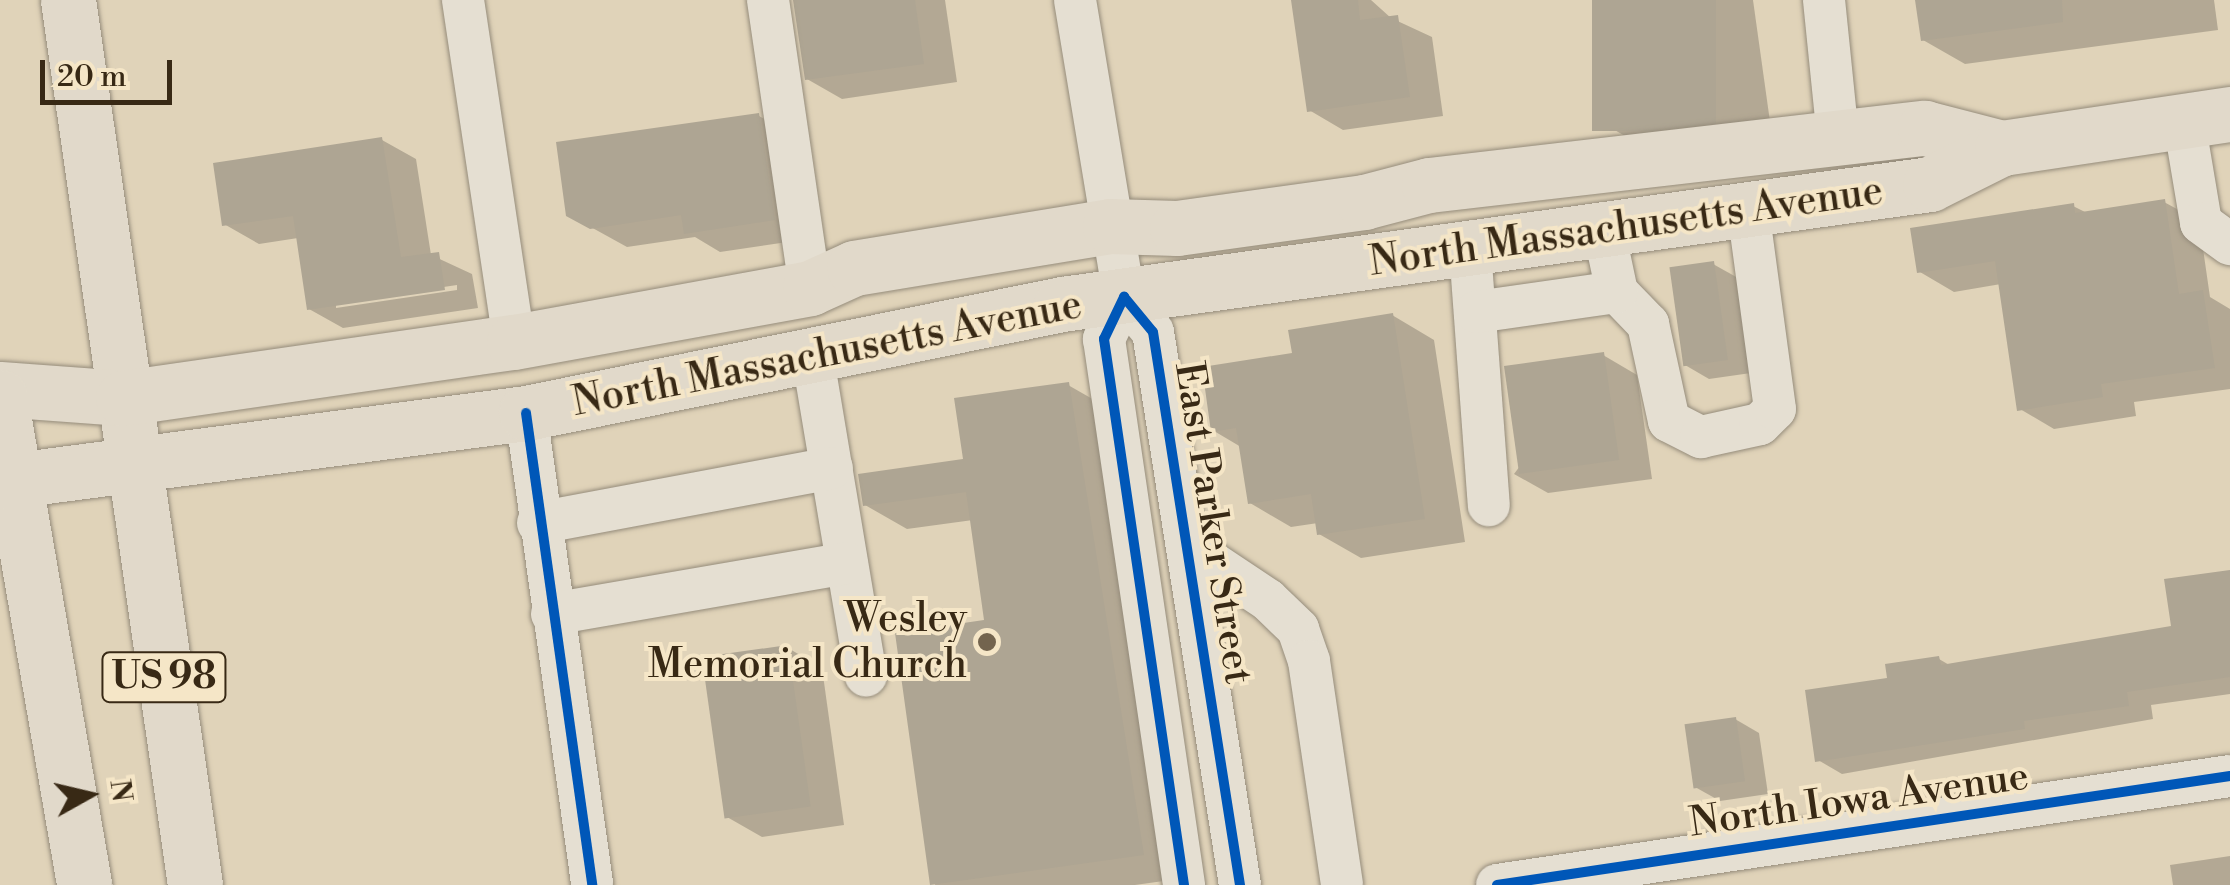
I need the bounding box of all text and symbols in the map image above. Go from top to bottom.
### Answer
scale bar [45,40,178,102]
text: 20 m [57,58,126,96]
street label: North Massachusetts Avenue [1366,167,1886,287]
street label: North Massachusetts Avenue [568,281,1086,427]
street label: East Parker Street [1164,359,1262,687]
place label: Wesley Memorial Church [648,595,967,689]
marker: Wesley Memorial Church [976,631,998,653]
road number: US 98 [99,644,229,710]
north arrow [40,745,140,845]
street label: North Iowa Avenue [1686,752,2032,848]
text: N [101,777,139,804]

